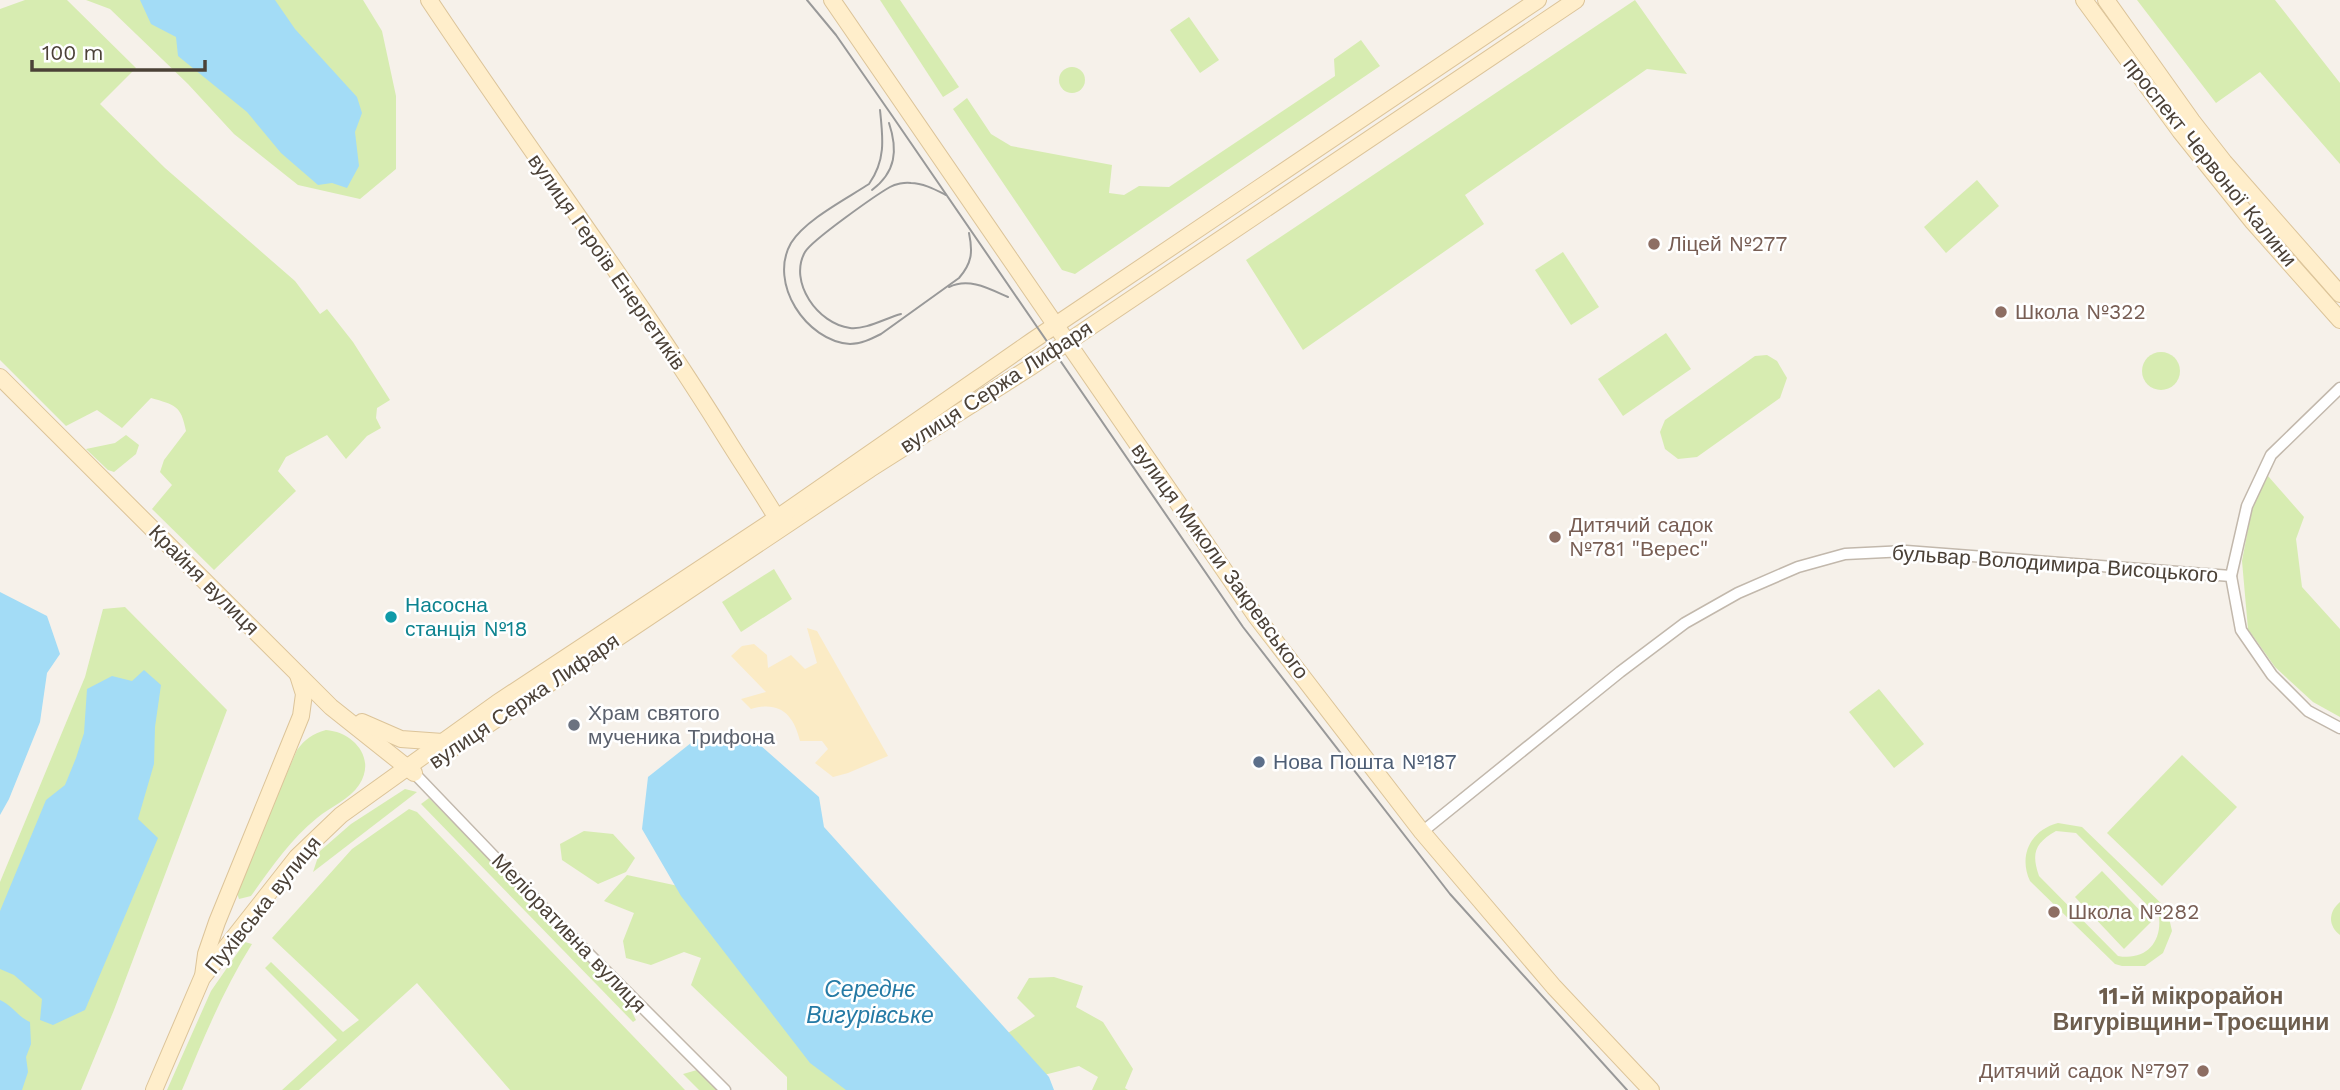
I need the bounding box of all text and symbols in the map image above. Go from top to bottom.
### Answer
scale bar [32,28,205,72]
text: 100 m [42,40,104,65]
street label: проспект Червоної Калини [2118,52,2303,271]
street label: вулиця Героїв Енергетиків [523,149,692,375]
place label: Ліцей №277 [1668,231,1787,256]
marker: Ліцей №277 [1646,236,1662,252]
place label: Школа №322 [2015,299,2146,324]
marker: Школа №322 [1993,304,2009,320]
street label: вулиця Сержа Лифаря [895,315,1096,458]
street label: вулиця Миколи Закревського [1126,438,1314,684]
place label: Дитячий садок №781 "Верес" [1569,512,1714,561]
street label: Крайня вулиця [144,519,265,640]
marker: Дитячий садок №781 "Верес" [1547,529,1563,545]
street label: бульвар Володимира Висоцького [1891,540,2219,587]
place label: Насосна станція №18 [405,592,528,641]
marker: Насосна станція №18 [383,609,399,625]
street label: вулиця Сержа Лифаря [424,628,624,774]
place label: Храм святого мученика Трифона [588,700,775,749]
marker: Храм святого мученика Трифона [566,717,582,733]
place label: Нова Пошта №187 [1273,749,1457,774]
marker: Нова Пошта №187 [1251,754,1267,770]
street label: Пухівська вулиця [199,831,326,979]
street label: Меліоративна вулиця [487,848,652,1017]
place label: Школа №282 [2068,899,2199,924]
marker: Школа №282 [2046,904,2062,920]
water label: Середнє Вигурівське [806,976,934,1029]
district label: 11-й мікрорайон Вигурівщини-Троєщини [2053,983,2329,1036]
place label: Дитячий садок №797 [1979,1058,2189,1083]
marker: Дитячий садок №797 [2195,1063,2211,1079]

